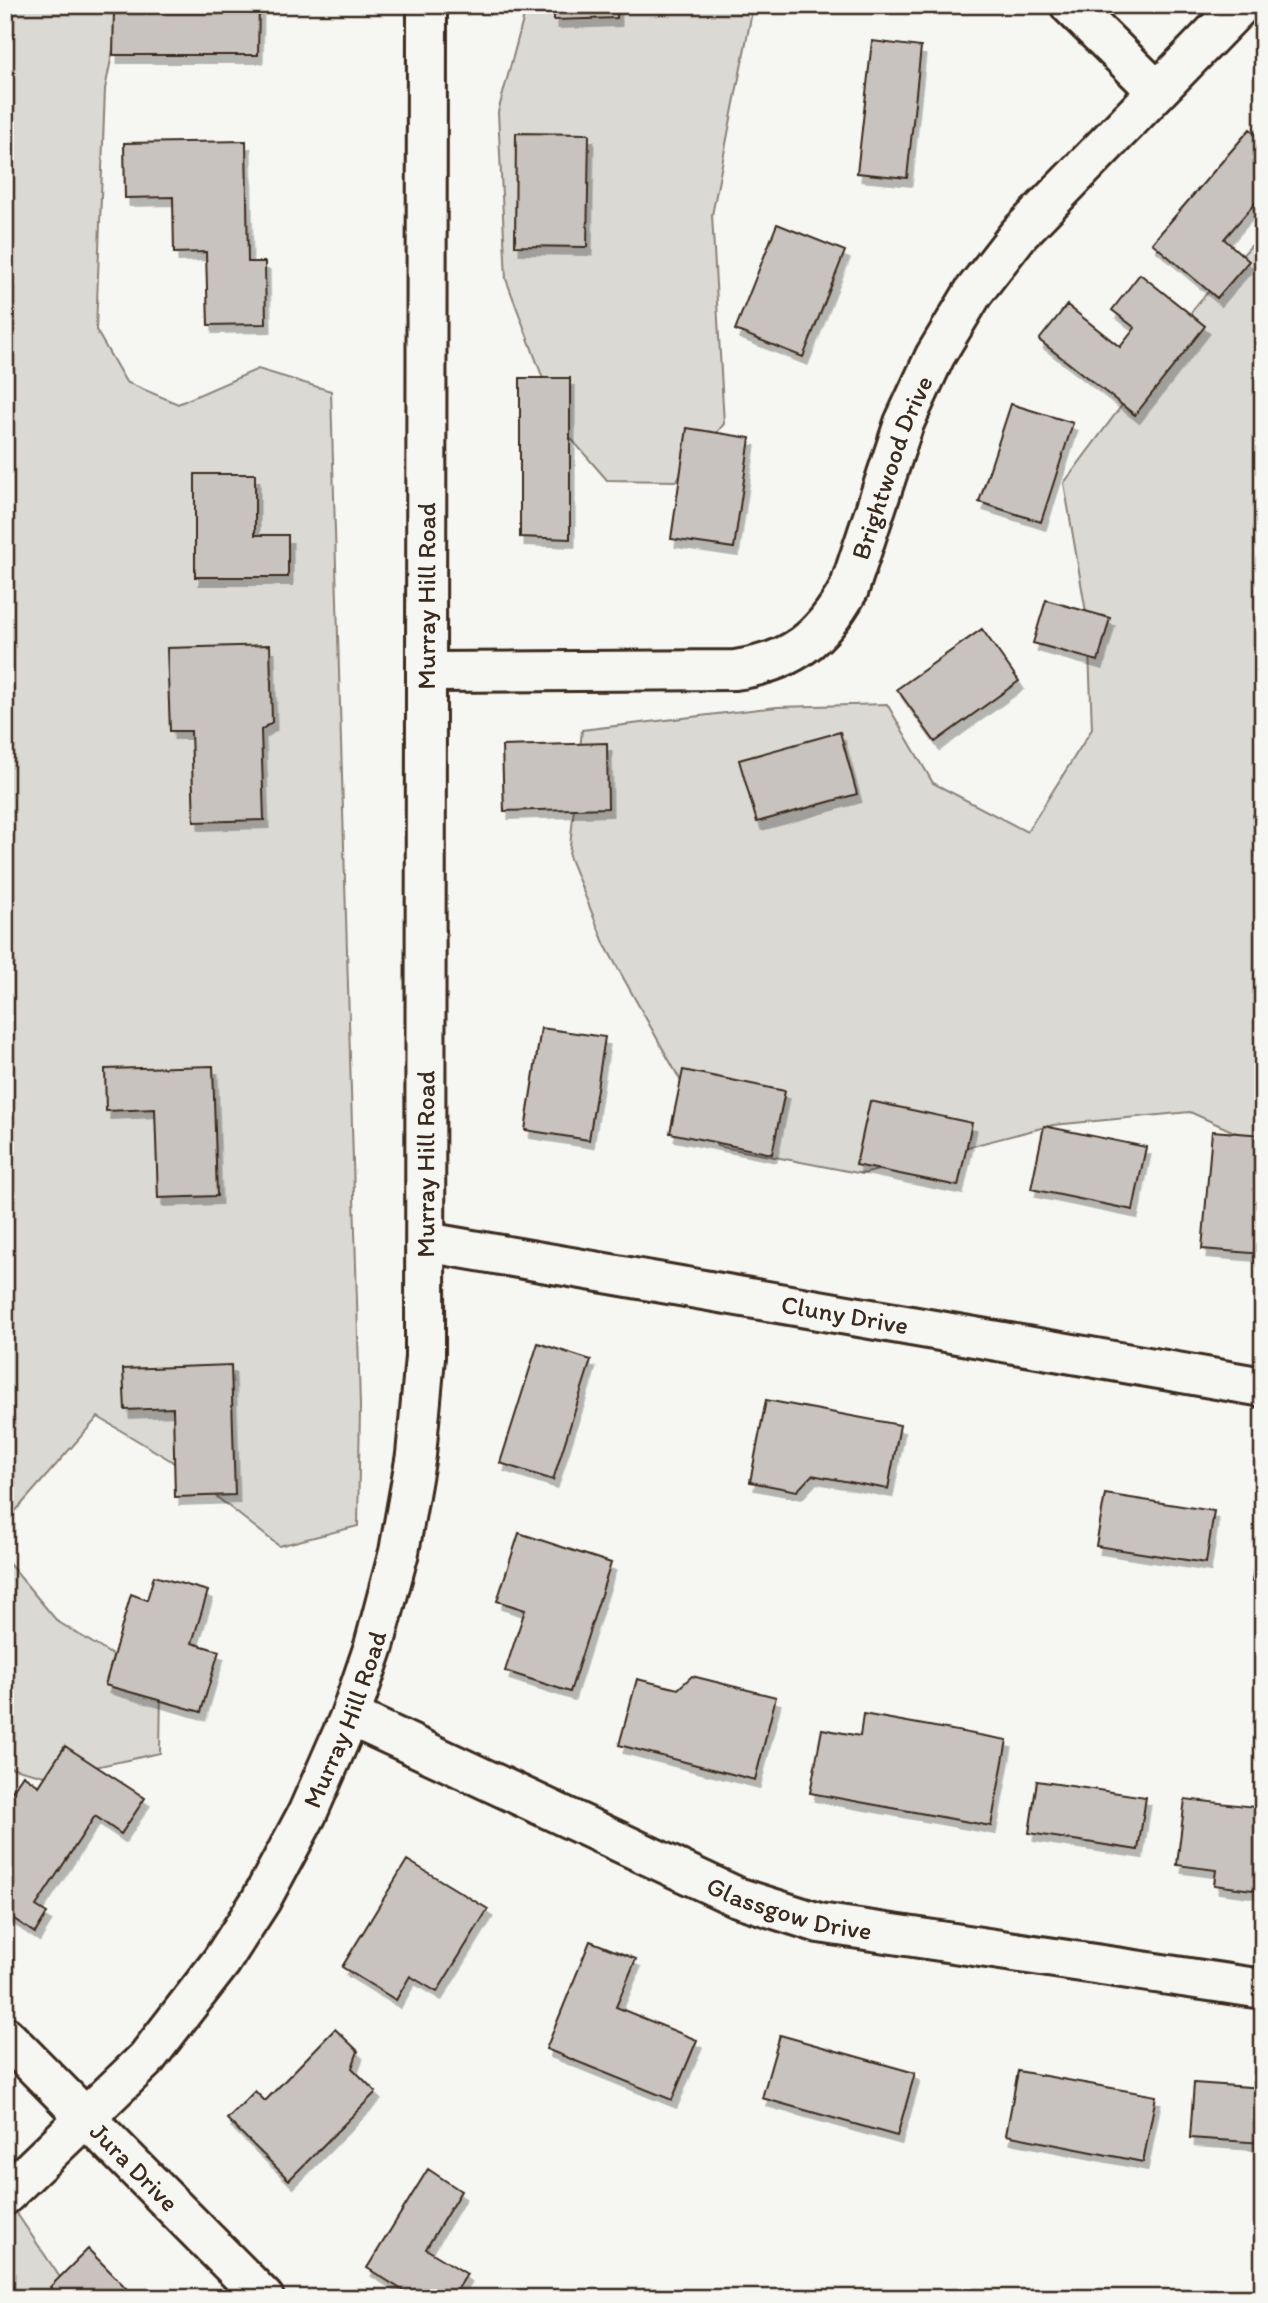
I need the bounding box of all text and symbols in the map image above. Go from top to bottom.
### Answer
street label: Brightwood Drive [844,370,940,564]
street label: Murray Hill Road [410,502,442,690]
street label: Murray Hill Road [409,1070,441,1258]
street label: Cluny Drive [779,1288,911,1341]
street label: Murray Hill Road [296,1627,393,1813]
street label: Glassgow Drive [702,1869,874,1947]
street label: Jura Drive [83,2115,186,2218]

